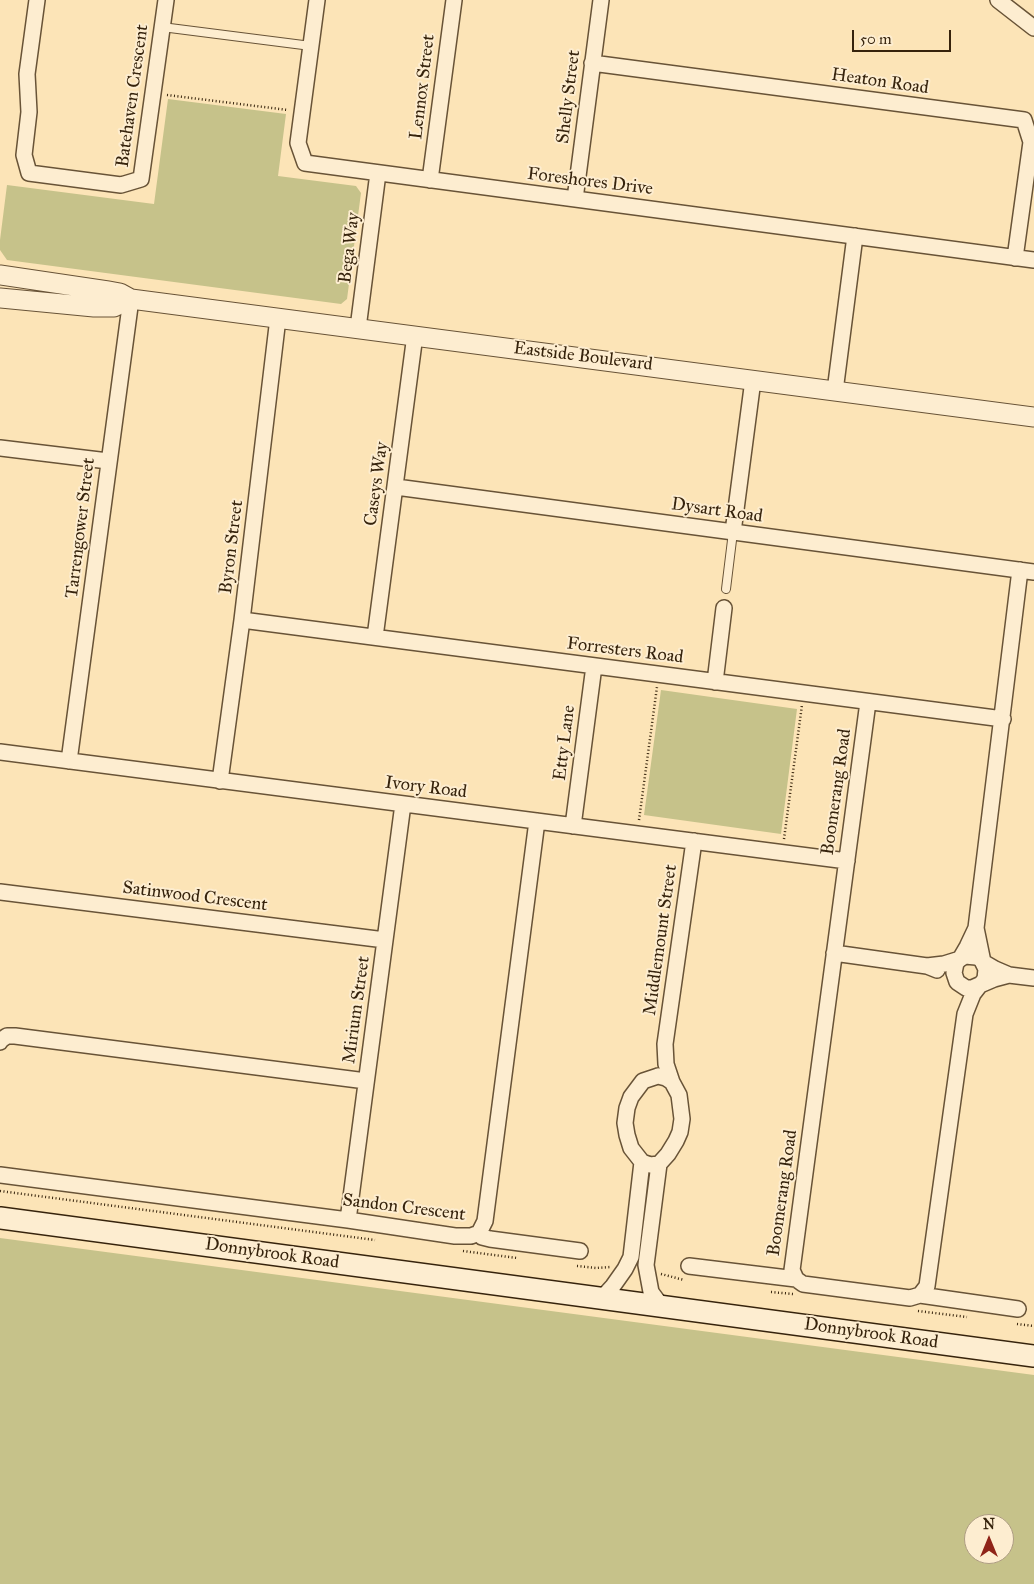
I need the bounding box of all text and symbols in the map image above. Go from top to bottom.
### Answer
scale bar [854,20,953,52]
street label: Batehaven Crescent [112,23,154,169]
text: 50 m [860,30,892,48]
street label: Lennox Street [406,33,440,141]
street label: Shelly Street [553,49,585,145]
street label: Heaton Road [830,64,930,100]
street label: Foreshores Drive [526,164,654,200]
street label: Bega Way [335,211,365,285]
street label: Eastside Boulevard [512,338,654,376]
street label: Caseys Way [360,441,394,527]
street label: Tarrengower Street [62,456,100,600]
street label: Dysart Road [670,494,764,528]
street label: Byron Street [216,499,248,595]
street label: Forresters Road [565,633,685,669]
street label: Etty Lane [550,704,580,782]
street label: Boomerang Road [817,727,857,857]
street label: Ivory Road [384,772,468,804]
street label: Middlemount Street [640,863,682,1017]
street label: Satinwood Crescent [121,877,269,917]
street label: Mirium Street [339,955,375,1065]
street label: Boomerang Road [763,1128,803,1258]
street label: Sandon Crescent [341,1190,467,1226]
street label: Donnybrook Road [204,1234,340,1274]
street label: Donnybrook Road [803,1314,939,1354]
north arrow [964,1514,1014,1564]
text: N [983,1516,995,1533]

